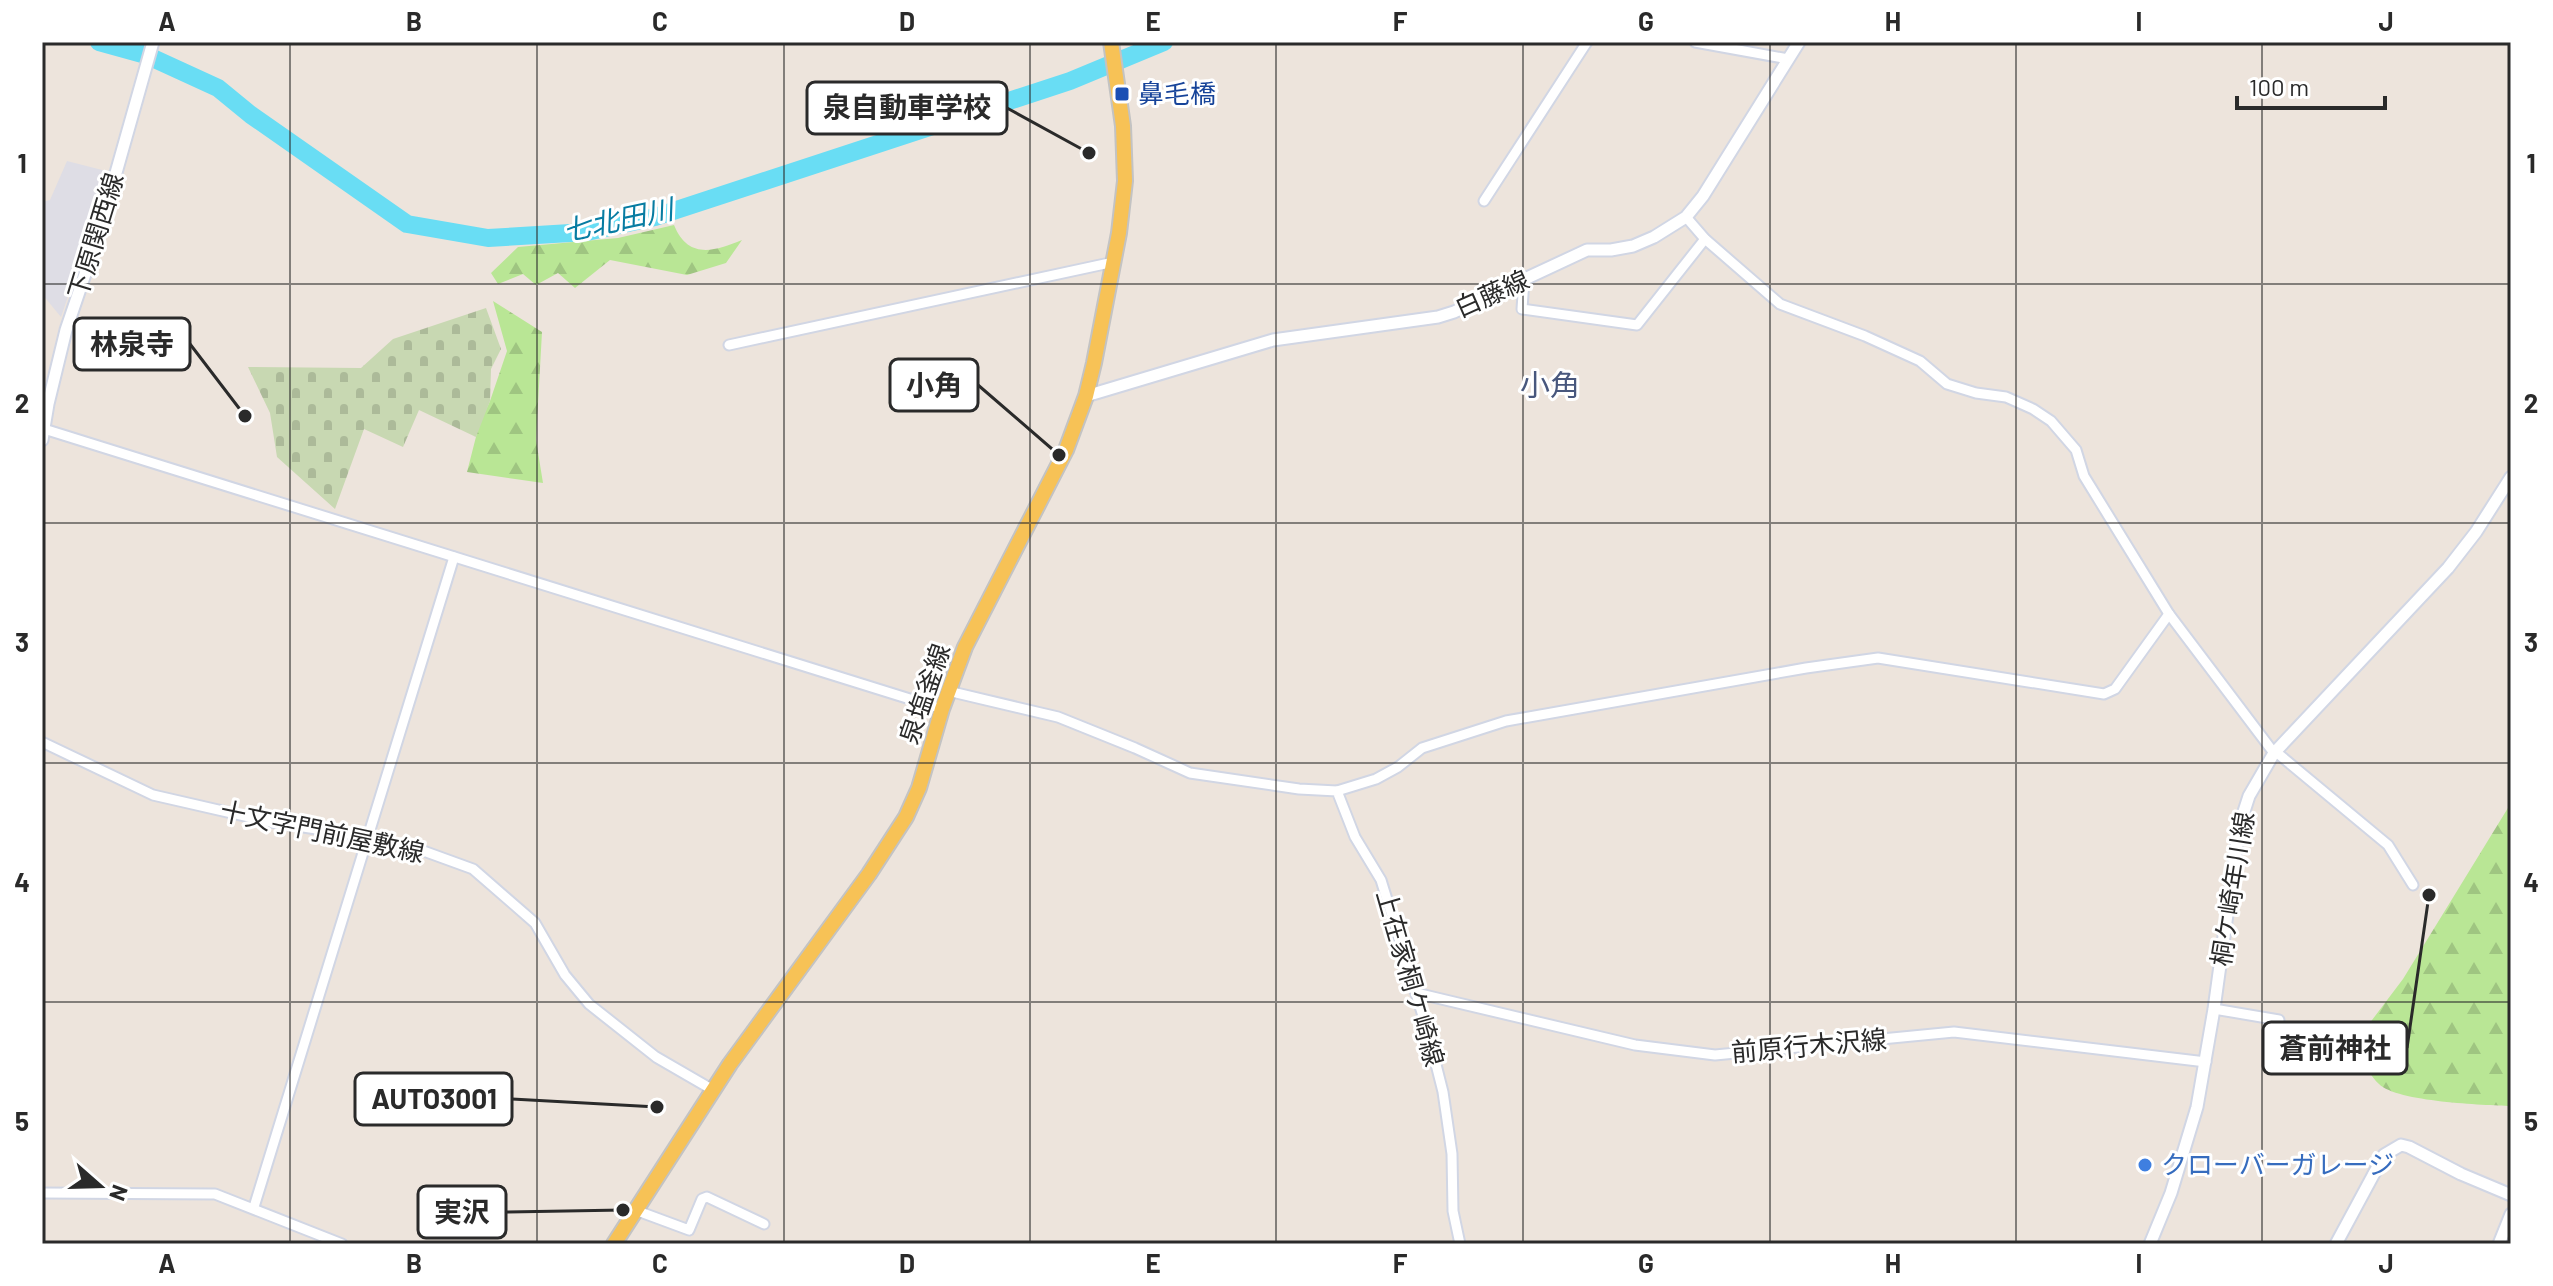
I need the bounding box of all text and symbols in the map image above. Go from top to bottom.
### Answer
text: A [158,5,176,36]
text: B [406,5,422,36]
text: C [652,5,668,36]
text: D [899,5,915,36]
text: E [1145,5,1161,36]
text: F [1393,5,1408,36]
text: G [1638,5,1654,36]
text: H [1885,5,1901,36]
text: I [2136,5,2142,36]
text: J [2378,5,2394,36]
scale bar [2237,60,2385,110]
text: 100 m [2249,72,2309,101]
place label: 鼻毛橋 [1138,77,1216,108]
callout: 泉自動車学校 [807,82,1007,134]
marker: 鼻毛橋 [1113,85,1131,103]
text: 泉自動車学校 [823,89,991,123]
text: 1 [17,147,27,178]
text: 1 [2526,147,2536,178]
street label: 下原関西線 [61,169,128,302]
water label: 七北田川 [559,190,679,247]
street label: 白藤線 [1449,263,1533,323]
callout: 林泉寺 [74,318,190,370]
text: 林泉寺 [90,326,174,360]
callout: 小角 [890,359,978,411]
district label: 小角 [1520,366,1580,402]
text: 小角 [906,367,962,401]
text: 2 [15,387,29,418]
text: 2 [2524,387,2538,418]
text: 3 [15,626,29,657]
text: 3 [2524,626,2538,657]
street label: 泉塩釜線 [892,639,955,748]
street label: 十文字門前屋敷線 [217,794,427,867]
street label: 桐ケ崎年川線 [2204,809,2259,968]
text: 4 [14,866,30,897]
text: 4 [2523,866,2539,897]
street label: 上在家桐ケ崎線 [1371,886,1451,1069]
street label: 前原行木沢線 [1730,1022,1888,1067]
callout: 蒼前神社 [2263,1022,2407,1074]
text: 蒼前神社 [2279,1030,2391,1064]
callout: AUTO3001 [355,1073,512,1125]
text: AUTO3001 [371,1081,497,1115]
text: 5 [15,1105,29,1136]
text: 5 [2524,1105,2538,1136]
north arrow [60,1146,140,1226]
place label: クローバーガレージ [2161,1148,2394,1179]
marker: クローバーガレージ [2136,1156,2154,1174]
text: N [105,1182,134,1205]
callout: 実沢 [418,1186,506,1238]
text: 実沢 [434,1194,490,1228]
text: A [158,1247,176,1278]
text: B [406,1247,422,1278]
text: C [652,1247,668,1278]
text: D [899,1247,915,1278]
text: E [1145,1247,1161,1278]
text: F [1393,1247,1408,1278]
text: G [1638,1247,1654,1278]
text: H [1885,1247,1901,1278]
text: I [2136,1247,2142,1278]
text: J [2378,1247,2394,1278]

